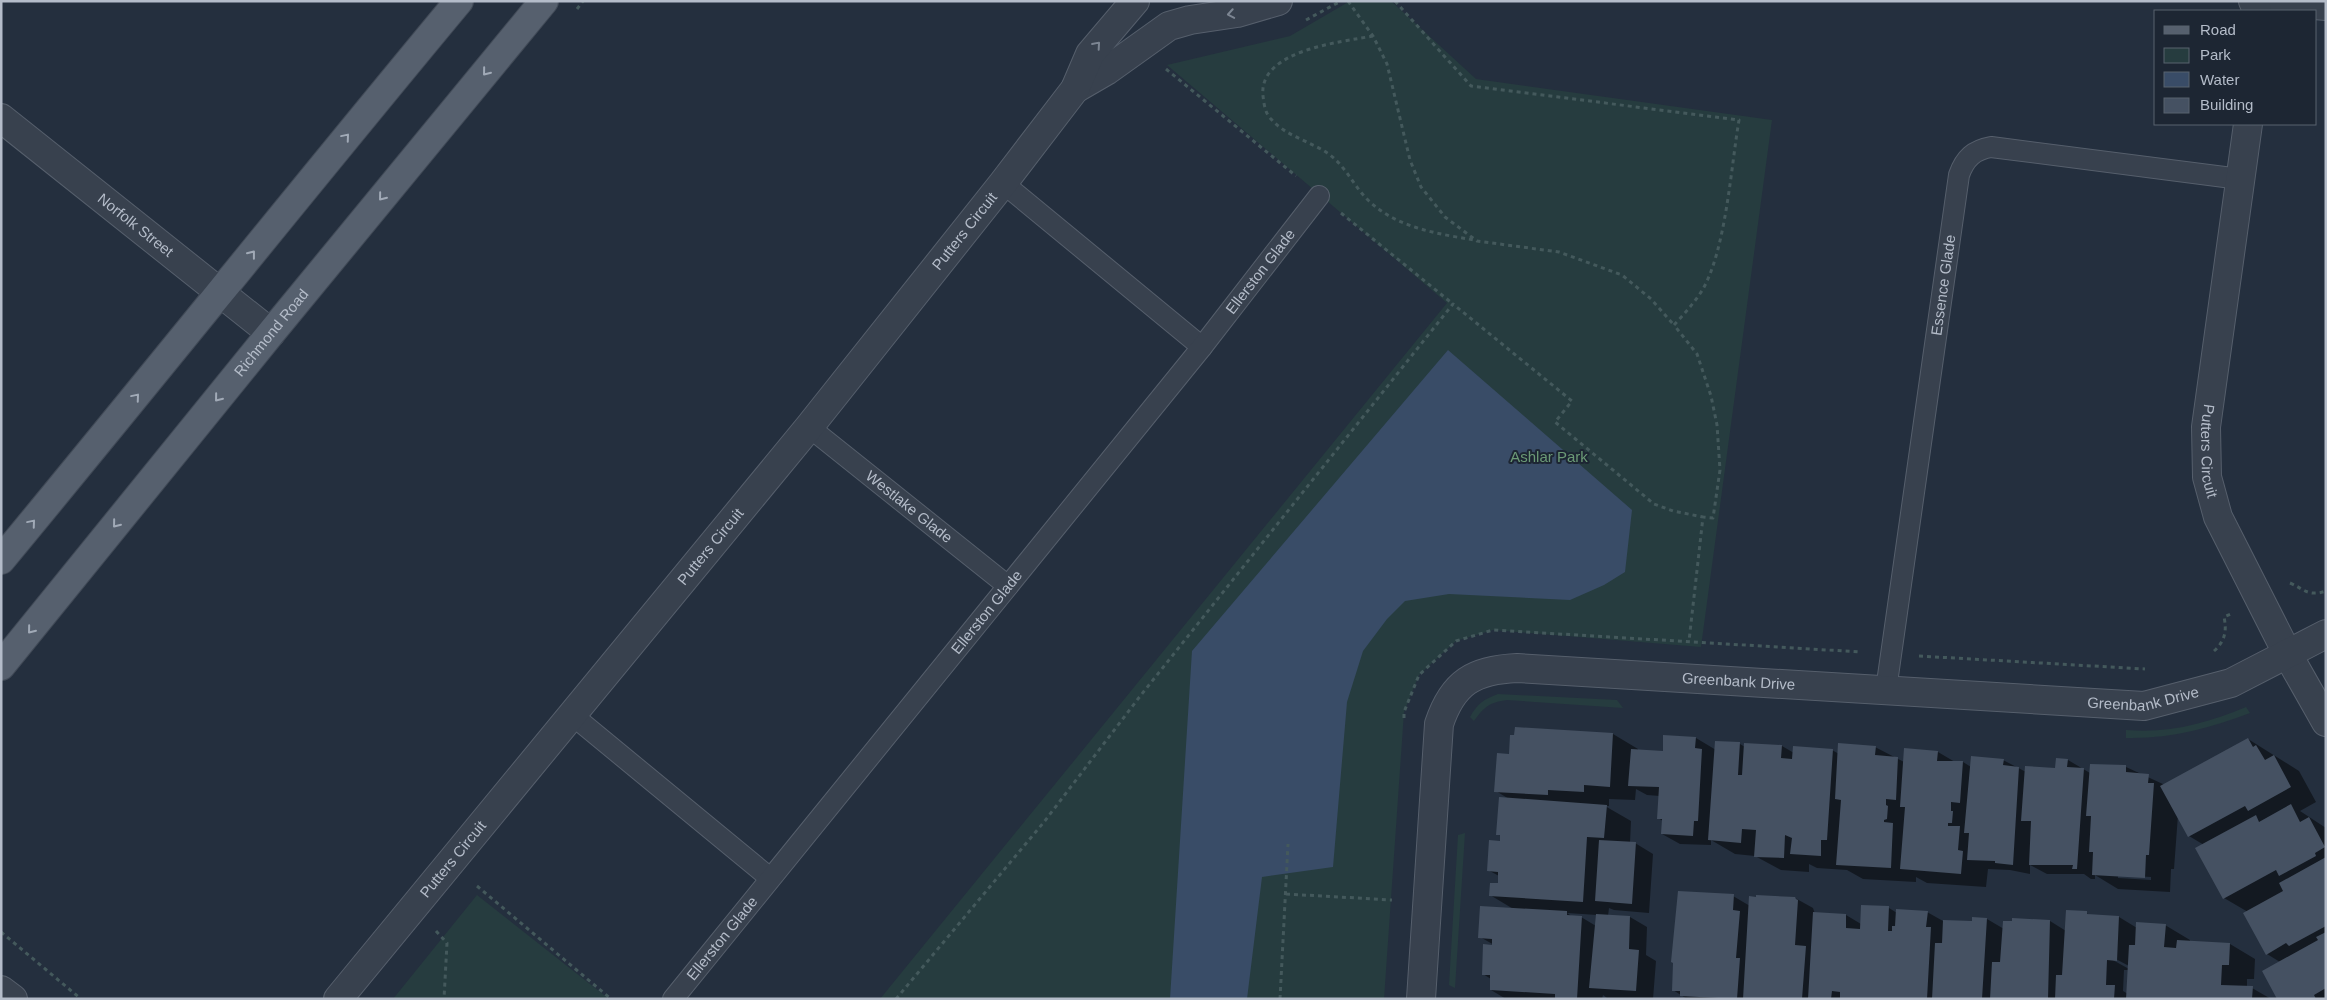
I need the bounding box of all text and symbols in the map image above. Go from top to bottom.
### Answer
one-way arrow [1226,8,1235,18]
legend [2154,10,2317,125]
text: Road [2200,21,2236,38]
one-way arrow [1091,42,1100,51]
text: Park [2200,46,2231,63]
one-way arrow [483,66,491,75]
text: Water [2200,71,2239,88]
text: Building [2200,96,2253,113]
one-way arrow [341,133,350,142]
street label: Putters Circuit [928,188,1001,273]
street label: Norfolk Street [95,190,178,260]
one-way arrow [379,192,388,201]
street label: Ellerston Glade [1222,226,1298,317]
street label: Essence Glade [1927,233,1958,337]
one-way arrow [247,251,256,260]
street label: Richmond Road [230,285,312,380]
one-way arrow [216,392,224,401]
one-way arrow [130,394,139,403]
street label: Putters Circuit [2198,403,2222,500]
park label: Ashlar Park [1510,448,1588,465]
street label: Westlake Glade [863,467,956,546]
street label: Putters Circuit [674,504,747,588]
one-way arrow [113,518,121,527]
one-way arrow [27,519,36,528]
street label: Ellerston Glade [947,567,1025,657]
one-way arrow [27,624,36,633]
street label: Greenbank Drive [1681,669,1796,693]
street label: Greenbank Drive [2087,683,2201,714]
street label: Putters Circuit [416,817,490,901]
street label: Ellerston Glade [683,893,761,983]

